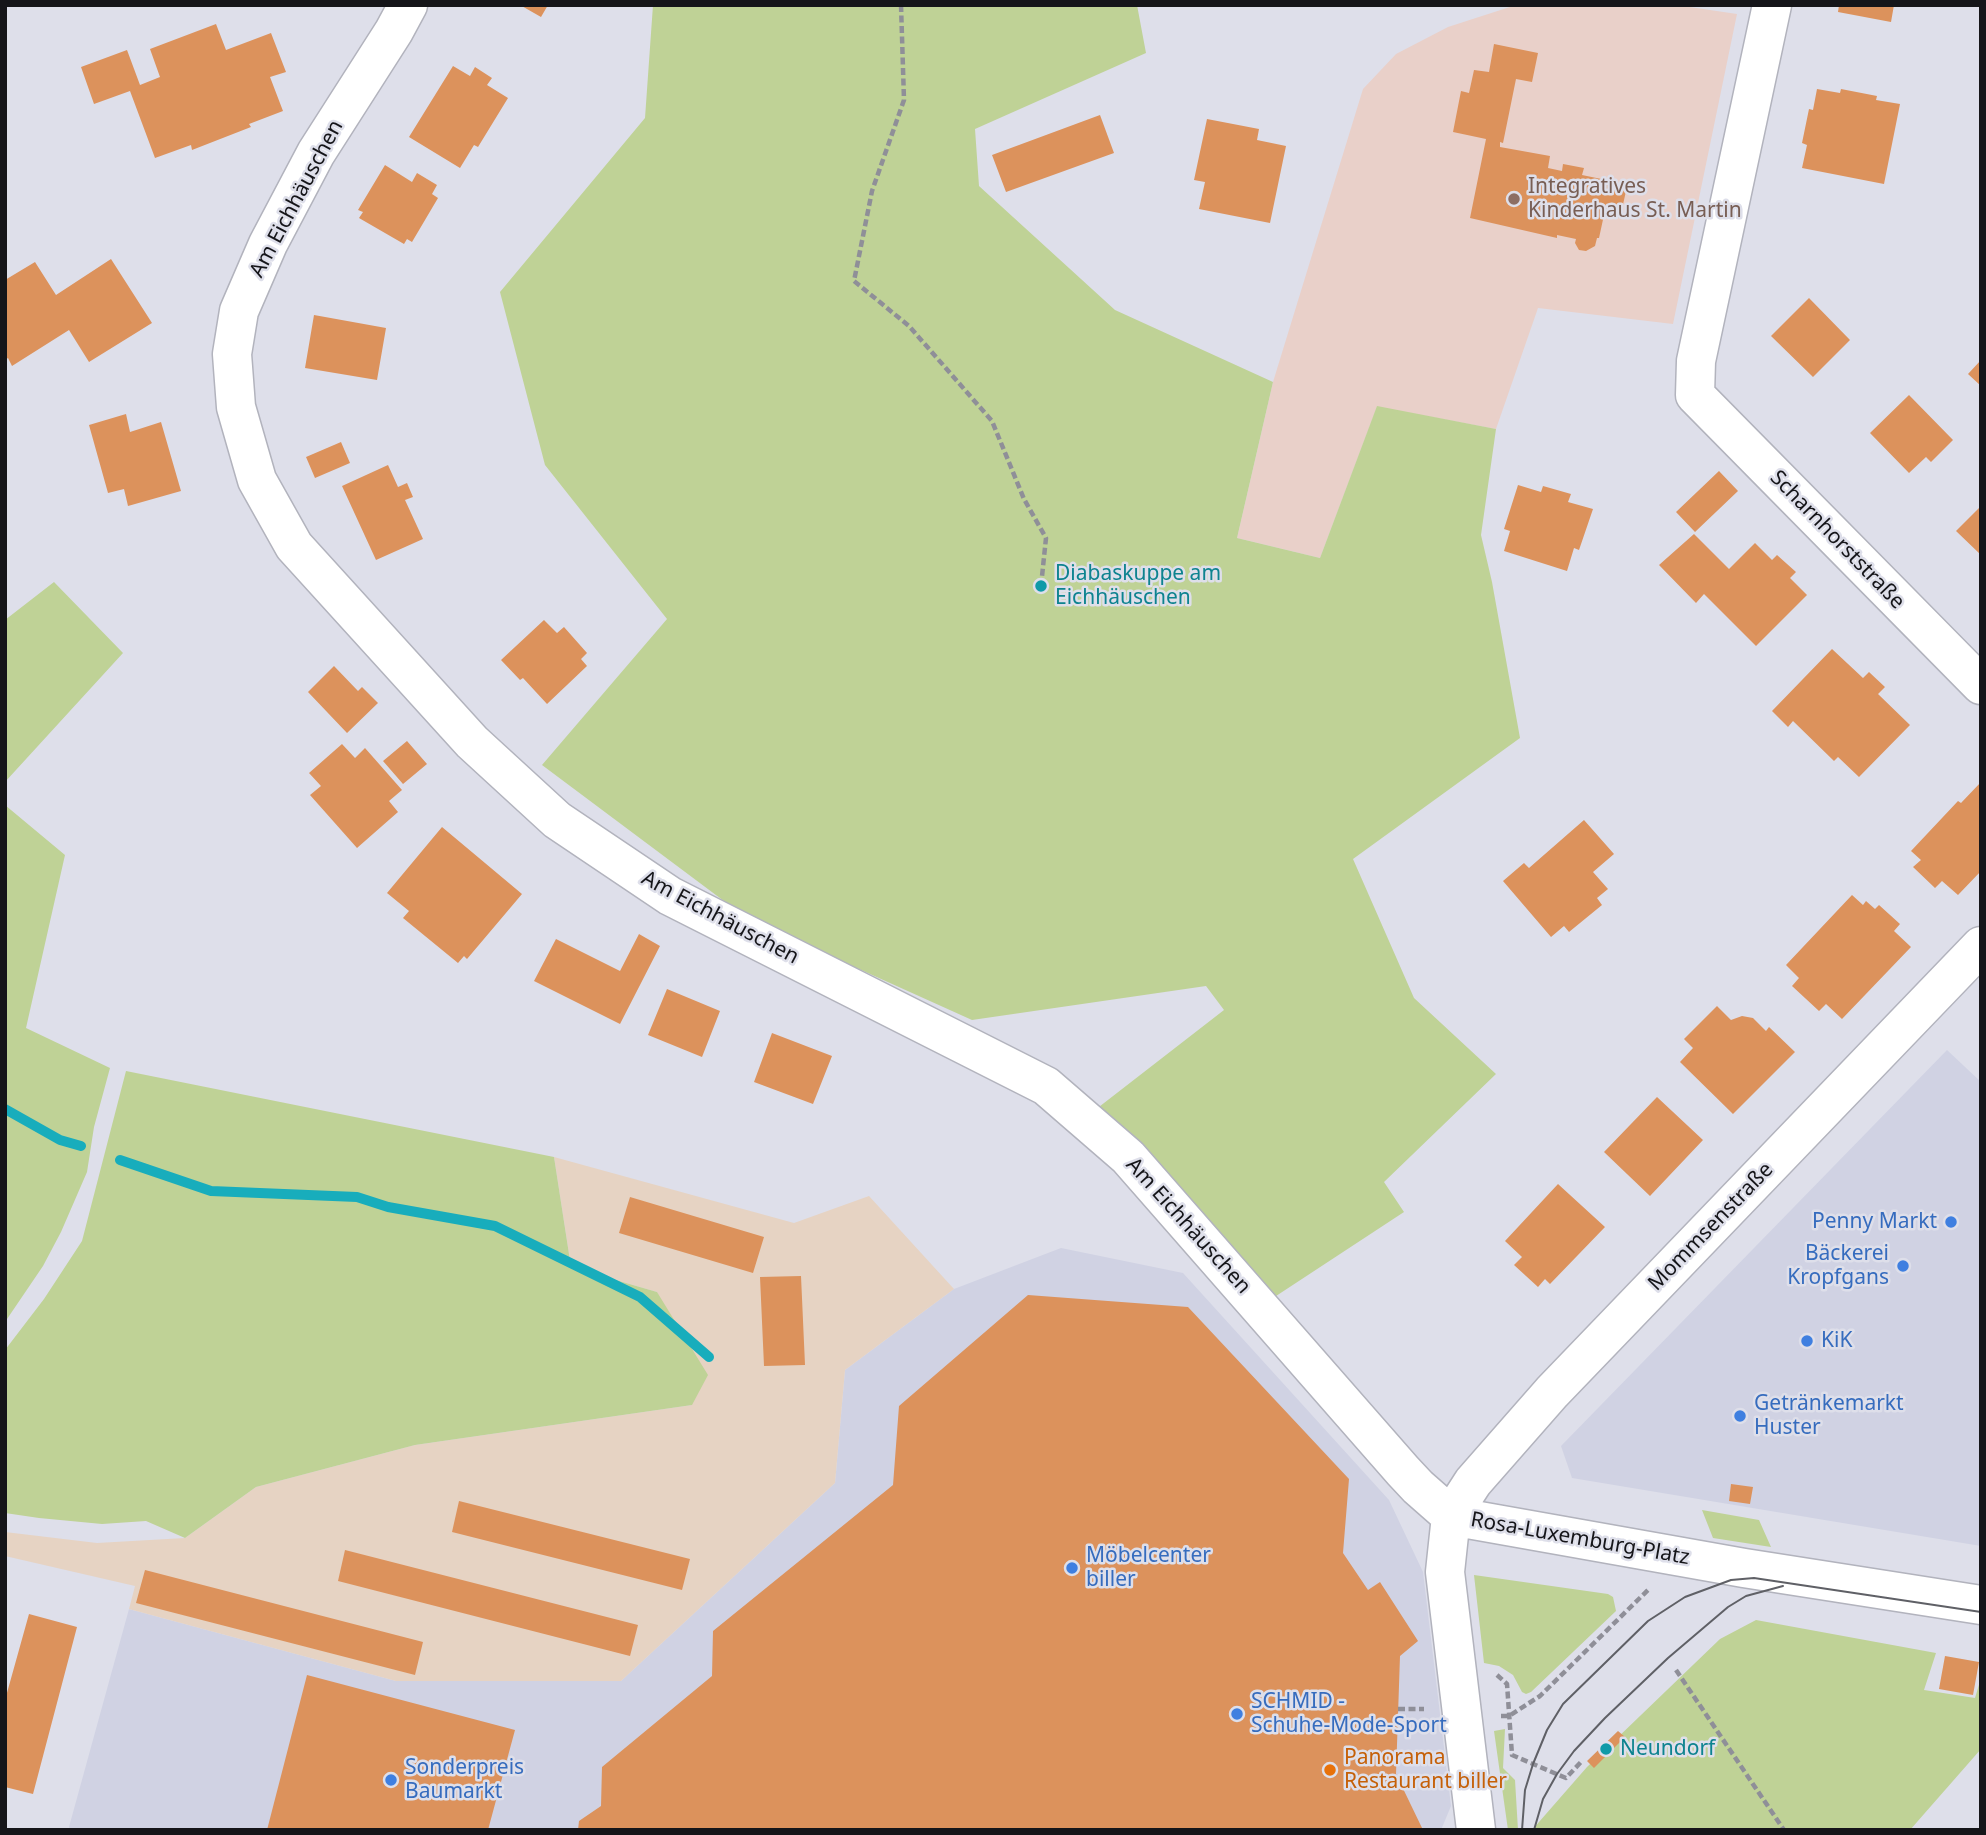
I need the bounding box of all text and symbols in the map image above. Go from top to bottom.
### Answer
street label: Am Eichhäuschen [245,116,349,282]
place label: Integratives Kinderhaus St. Martin [1528,174,1742,224]
marker: Integratives Kinderhaus St. Martin [1506,191,1522,207]
street label: Scharnhorststraße [1764,466,1910,614]
place label: Diabaskuppe am Eichhäuschen [1055,561,1221,611]
marker: Diabaskuppe am Eichhäuschen [1033,578,1049,594]
street label: Am Eichhäuschen [637,866,803,970]
street label: Am Eichhäuschen [1120,1153,1256,1299]
street label: Mommsenstraße [1643,1158,1779,1296]
place label: Penny Markt [1812,1209,1937,1235]
marker: Penny Markt [1943,1214,1959,1230]
place label: Bäckerei Kropfgans [1787,1241,1889,1291]
marker: Bäckerei Kropfgans [1895,1258,1911,1274]
place label: KiK [1821,1328,1852,1354]
marker: KiK [1799,1333,1815,1349]
place label: Getränkemarkt Huster [1754,1391,1904,1441]
marker: Getränkemarkt Huster [1732,1408,1748,1424]
street label: Rosa-Luxemburg-Platz [1469,1507,1691,1571]
place label: Möbelcenter biller [1086,1543,1211,1593]
marker: Möbelcenter biller [1064,1560,1080,1576]
place label: SCHMID - Schuhe-Mode-Sport [1251,1689,1447,1739]
marker: SCHMID - Schuhe-Mode-Sport [1229,1706,1245,1722]
place label: Neundorf [1620,1736,1715,1762]
marker: Neundorf [1598,1741,1614,1757]
place label: Panorama Restaurant biller [1344,1745,1507,1795]
place label: Sonderpreis Baumarkt [405,1755,524,1805]
marker: Panorama Restaurant biller [1322,1762,1338,1778]
marker: Sonderpreis Baumarkt [383,1772,399,1788]

